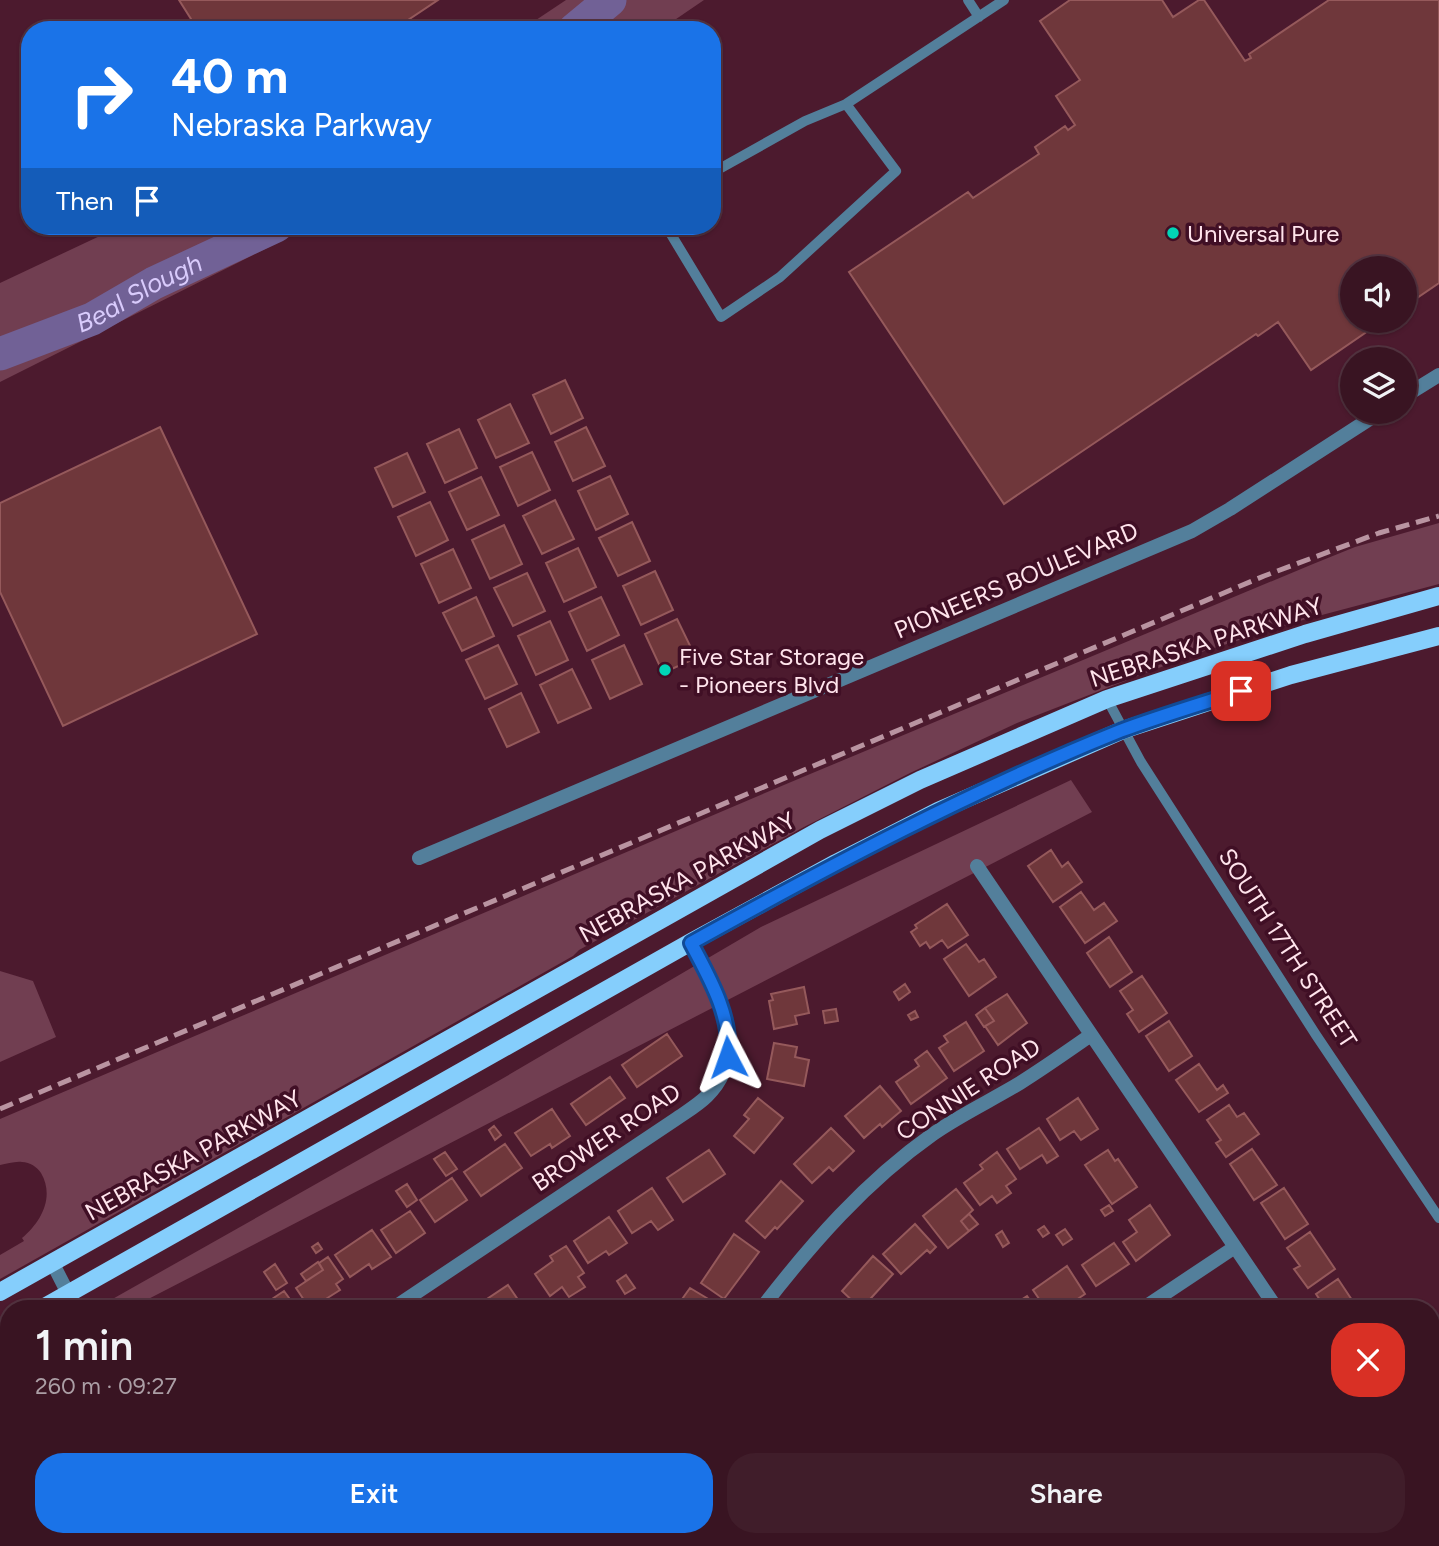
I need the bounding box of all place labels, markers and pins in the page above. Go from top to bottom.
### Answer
place label: Universal Pure [1187,219,1339,248]
marker: Universal Pure [1165,225,1181,241]
place label: Five Star Storage - Pioneers Blvd [679,642,864,699]
pin [1211,661,1271,721]
marker: Five Star Storage - Pioneers Blvd [657,662,673,678]

